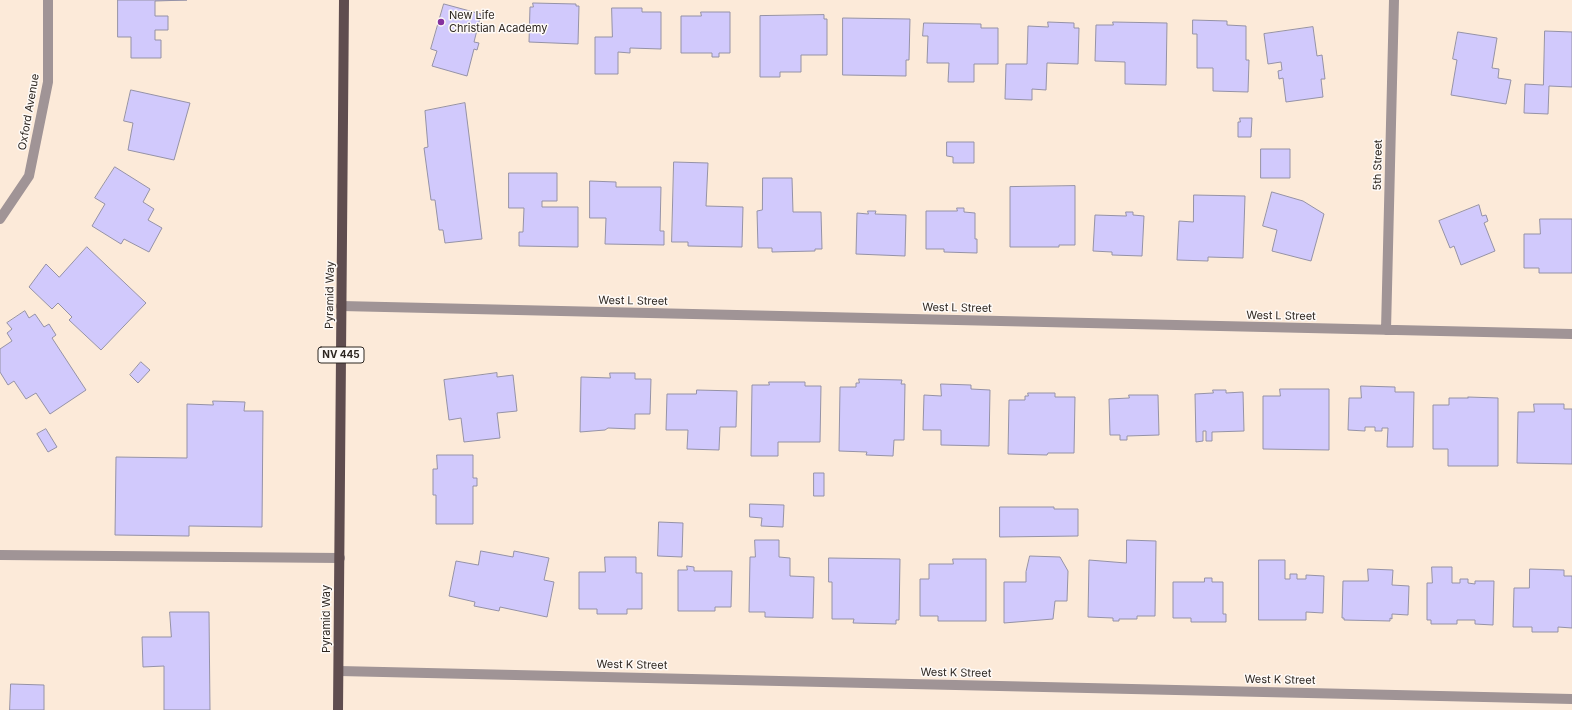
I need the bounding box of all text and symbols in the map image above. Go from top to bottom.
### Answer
place label: New Life Christian Academy [449,9,547,35]
marker: New Life Christian Academy [436,17,446,27]
street label: Oxford Avenue [16,73,42,151]
street label: 5th Street [1371,139,1385,191]
street label: Pyramid Way [323,261,337,329]
street label: West L Street [598,294,668,308]
street label: West L Street [922,301,992,315]
street label: West L Street [1246,309,1316,323]
road number: NV 445 [318,347,364,363]
street label: Pyramid Way [320,585,334,653]
street label: West K Street [597,658,667,672]
street label: West K Street [921,666,991,680]
street label: West K Street [1245,673,1315,687]

